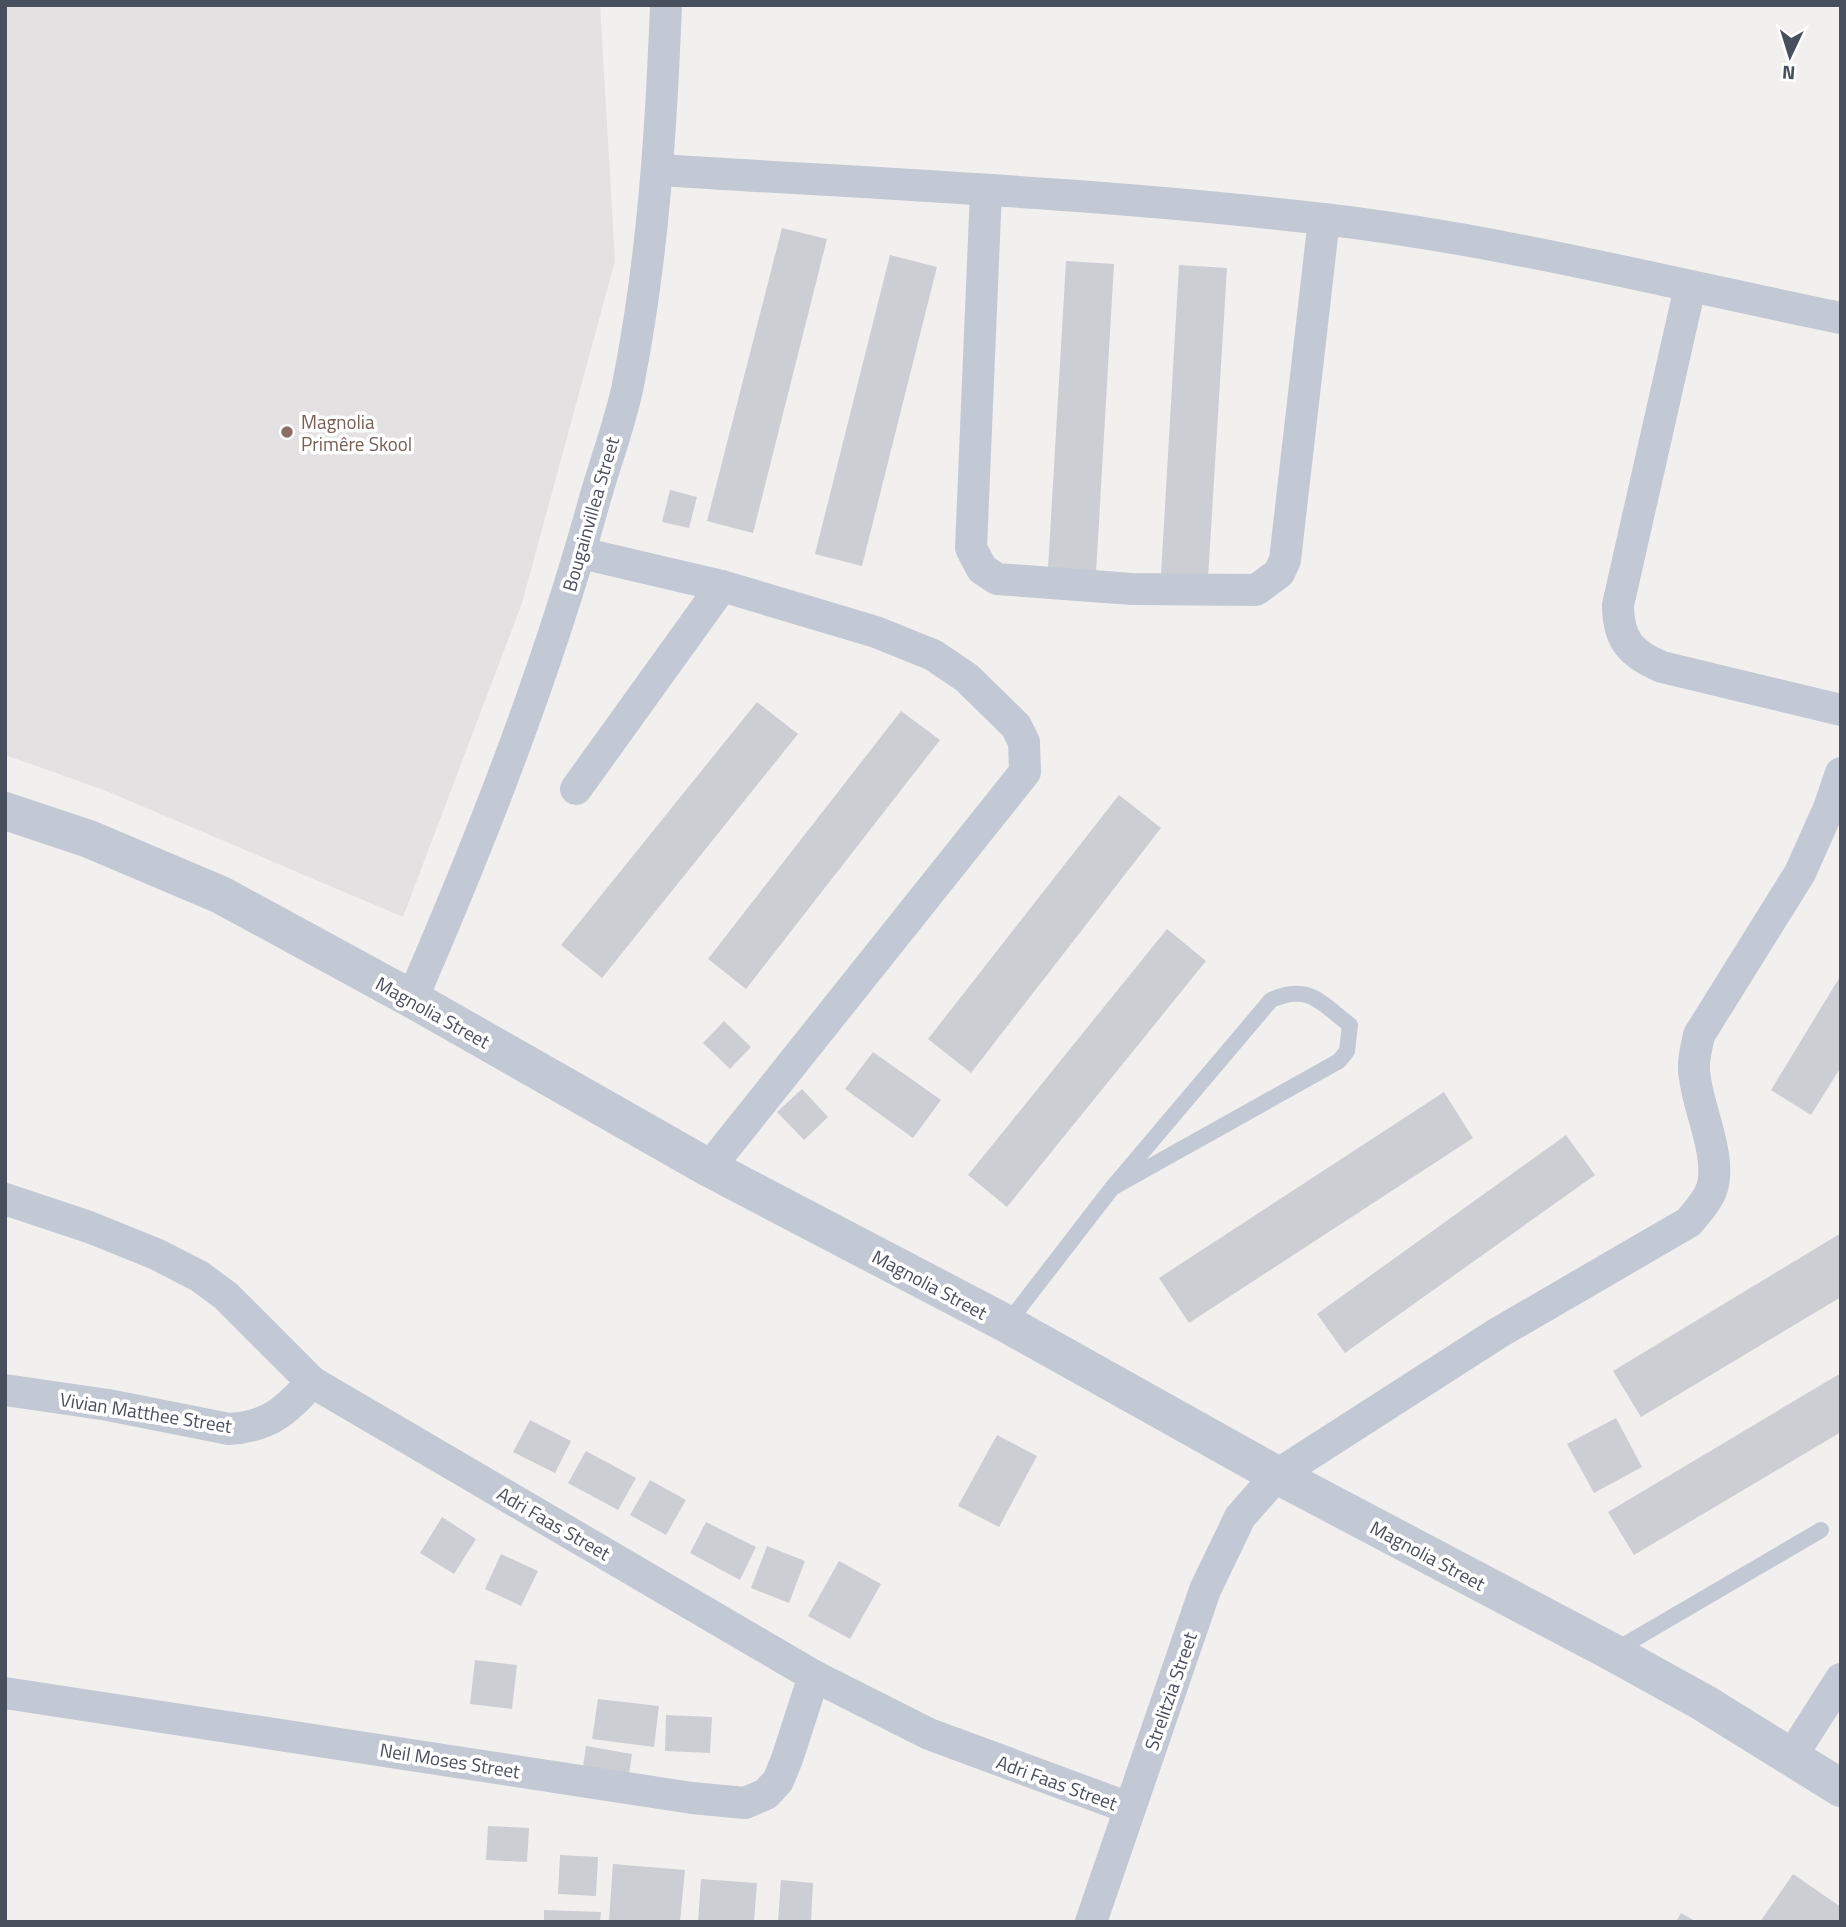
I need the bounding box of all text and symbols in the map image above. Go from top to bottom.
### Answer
north arrow [1755,21,1825,91]
text: N [1781,59,1796,88]
place label: Magnolia Primêre Skool [301,407,412,458]
marker: Magnolia Primêre Skool [279,424,295,440]
street label: Bougainvillea Street [554,433,626,595]
street label: Magnolia Street [371,969,496,1056]
street label: Magnolia Street [867,1241,993,1327]
street label: Vivian Matthee Street [58,1384,234,1440]
street label: Adri Faas Street [492,1479,616,1567]
street label: Magnolia Street [1365,1512,1491,1598]
street label: Strelitzia Street [1136,1628,1204,1754]
street label: Neil Moses Street [378,1735,522,1785]
street label: Adri Faas Street [993,1747,1122,1817]

